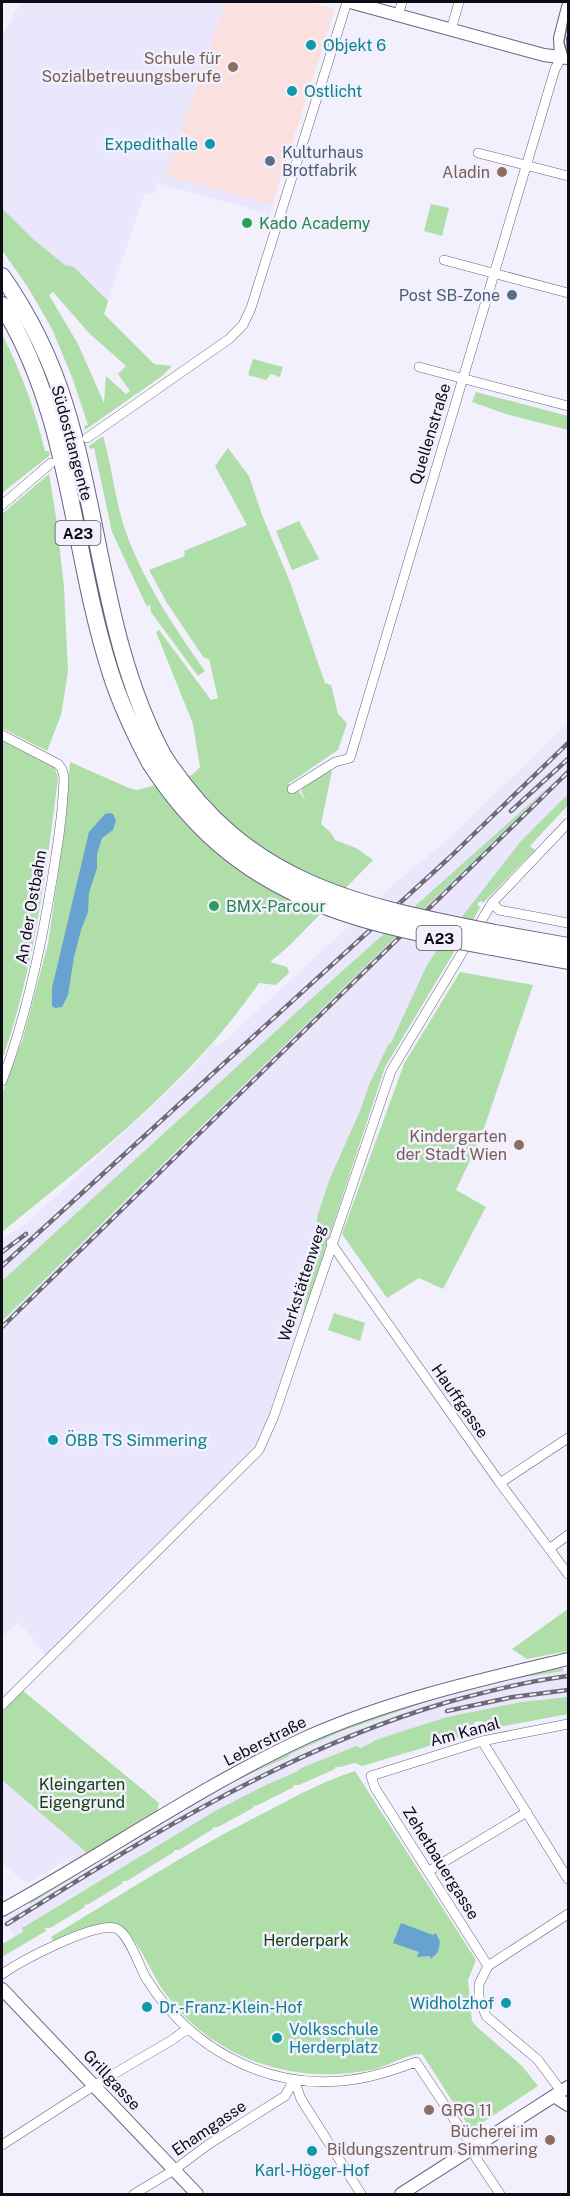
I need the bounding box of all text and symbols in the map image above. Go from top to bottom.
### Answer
place label: Objekt 6 [323,36,386,55]
marker: Objekt 6 [304,38,318,52]
place label: Schule für Sozialbetreuungsberufe [41,49,221,86]
marker: Schule für Sozialbetreuungsberufe [226,60,240,74]
place label: Ostlicht [304,82,362,101]
marker: Ostlicht [285,84,299,98]
place label: Expedithalle [105,135,198,154]
marker: Expedithalle [203,137,217,151]
place label: Kulturhaus Brotfabrik [282,143,363,180]
marker: Kulturhaus Brotfabrik [263,154,277,168]
place label: Aladin [442,163,490,182]
marker: Aladin [495,165,509,179]
place label: Kado Academy [259,214,371,233]
marker: Kado Academy [240,216,254,230]
place label: Post SB-Zone [399,286,500,305]
marker: Post SB-Zone [505,288,519,302]
street label: Quellenstraße [406,381,454,487]
street label: Südosttangente [47,383,97,503]
road number: A23 [56,521,100,545]
street label: An der Ostbahn [12,848,50,966]
place label: BMX-Parcour [226,897,326,916]
marker: BMX-Parcour [207,899,221,913]
road number: A23 [416,926,462,950]
place label: Kindergarten der Stadt Wien [396,1127,507,1164]
marker: Kindergarten der Stadt Wien [512,1138,526,1152]
street label: Werkstättenweg [274,1222,330,1344]
street label: Hauffgasse [428,1360,492,1442]
place label: ÖBB TS Simmering [65,1430,207,1450]
marker: ÖBB TS Simmering [46,1433,60,1447]
street label: Leberstraße [220,1712,310,1770]
street label: Am Kanal [428,1714,502,1750]
park label: Kleingarten Eigengrund [39,1775,125,1812]
street label: Zehetbauergasse [399,1803,483,1923]
park label: Herderpark [263,1931,349,1950]
place label: Widholzhof [410,1994,494,2013]
marker: Widholzhof [499,1996,513,2010]
place label: Dr.-Franz-Klein-Hof [159,1998,303,2017]
marker: Dr.-Franz-Klein-Hof [140,2000,154,2014]
place label: Volksschule Herderplatz [289,2020,379,2057]
marker: Volksschule Herderplatz [270,2031,284,2045]
street label: Grillgasse [79,2046,145,2114]
street label: Ehamgasse [168,2096,250,2160]
place label: GRG 11 [441,2101,492,2120]
marker: GRG 11 [422,2103,436,2117]
place label: Bücherei im Bildungszentrum Simmering [327,2122,538,2159]
marker: Bücherei im Bildungszentrum Simmering [543,2133,557,2147]
marker: Karl-Höger-Hof [305,2144,319,2158]
place label: Karl-Höger-Hof [254,2161,370,2180]

